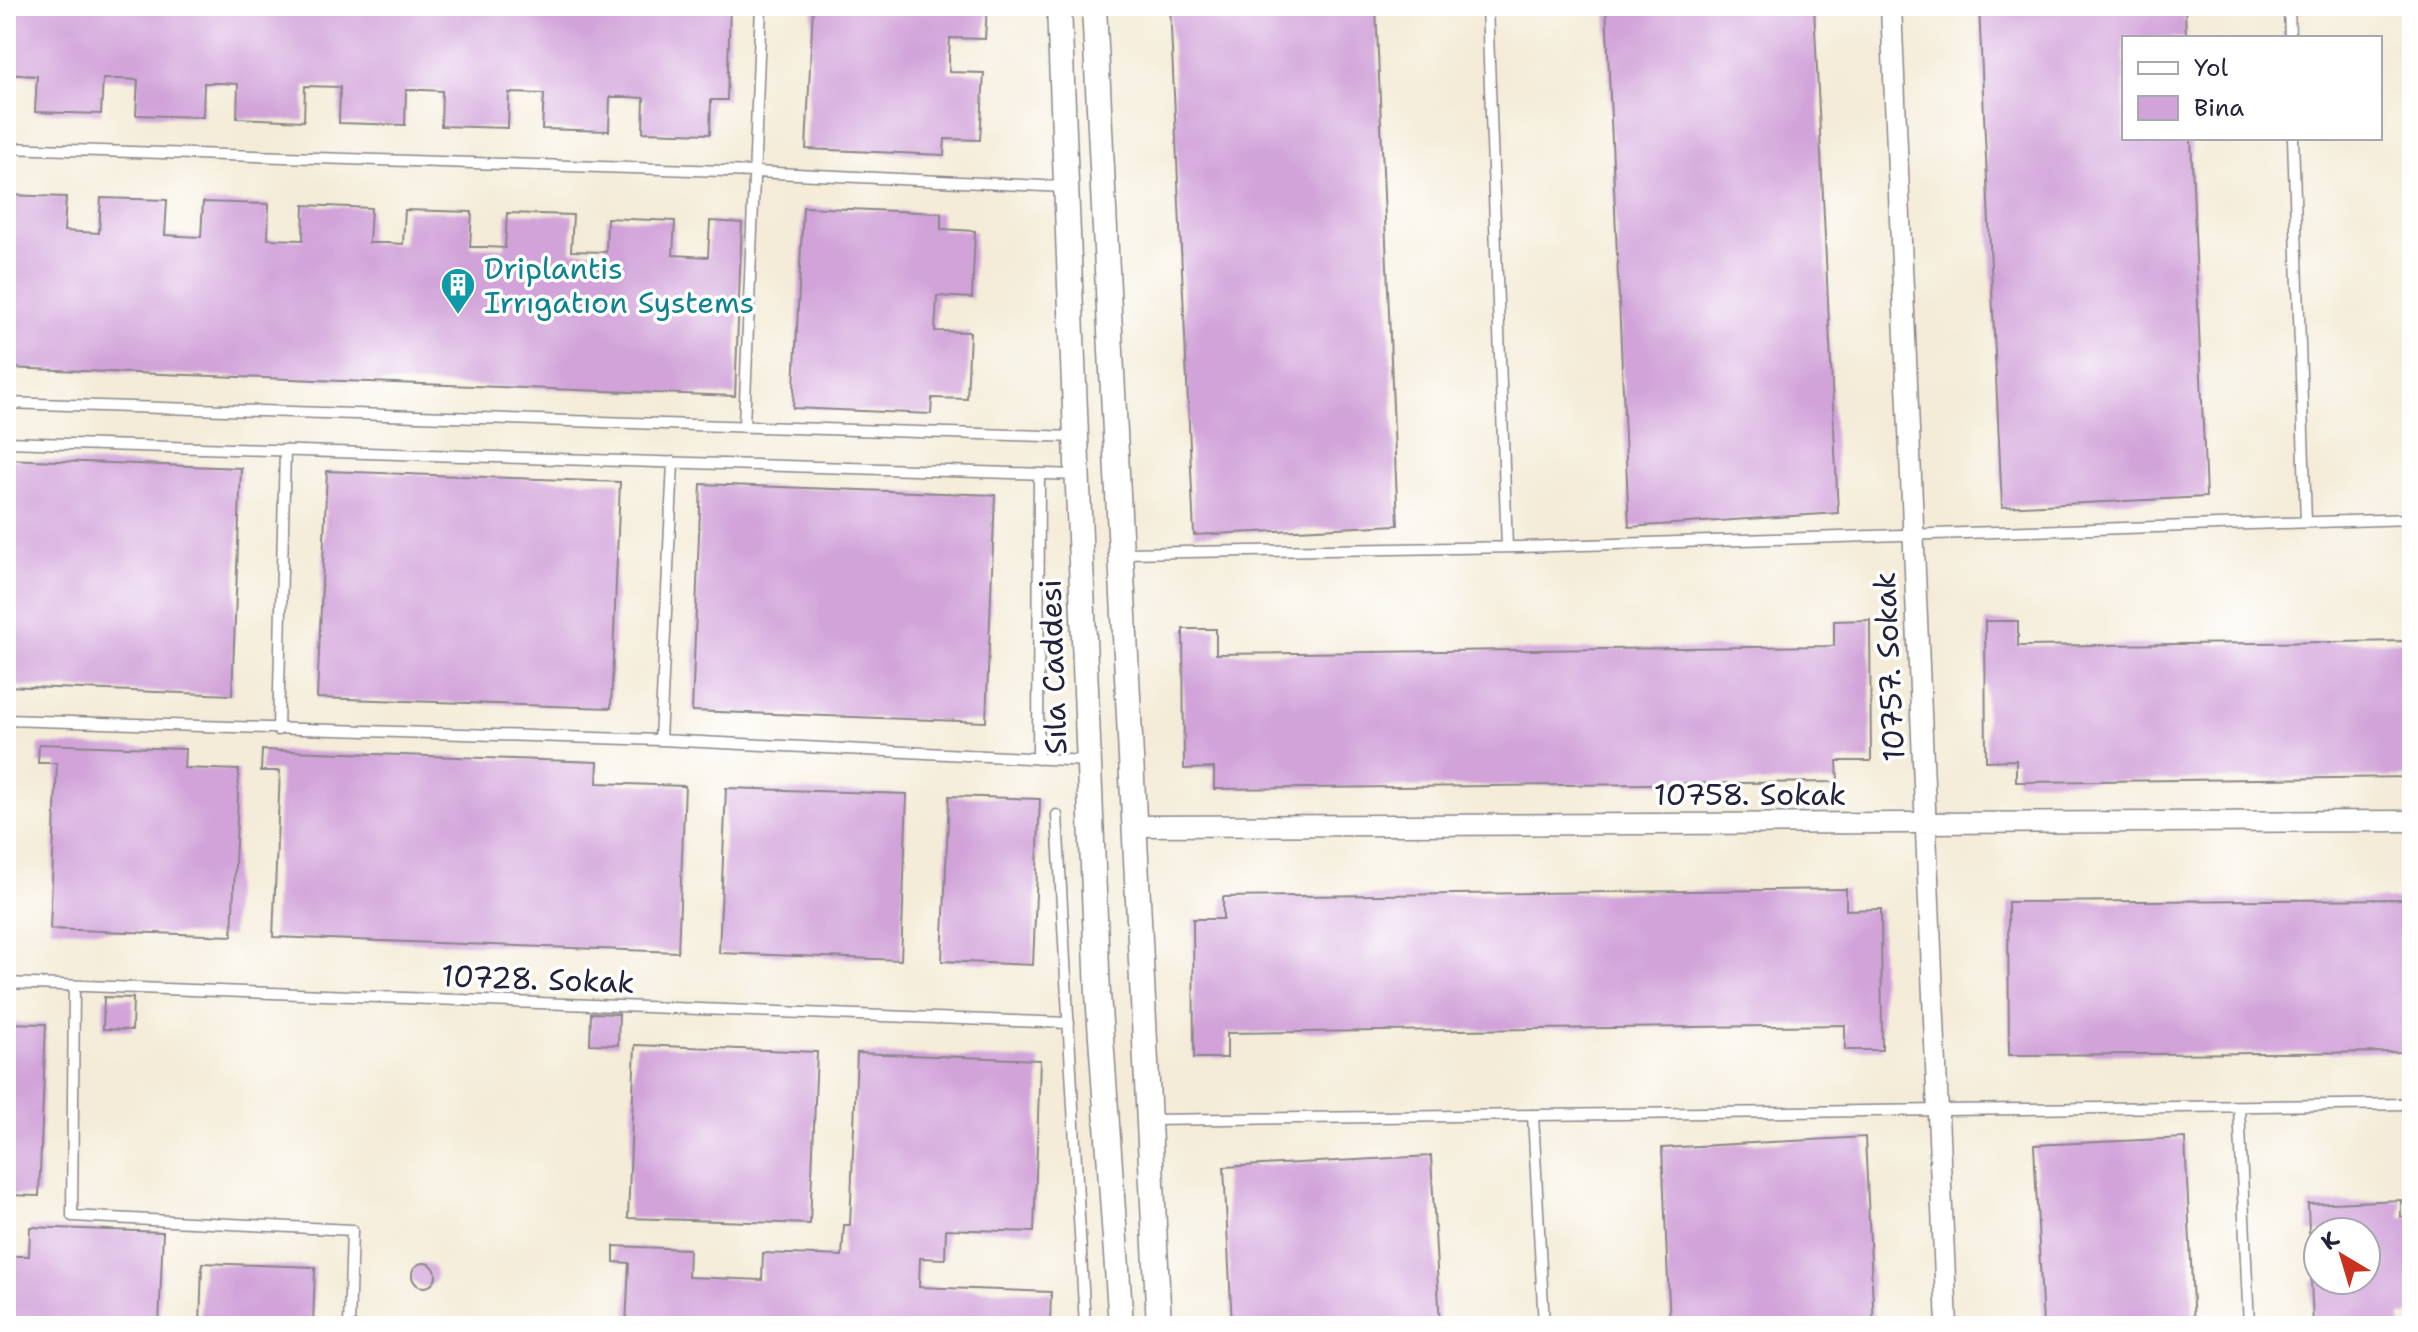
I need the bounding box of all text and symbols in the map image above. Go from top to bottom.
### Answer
legend [2122,36,2382,140]
text: Yol [2194,52,2229,84]
text: Bina [2194,92,2244,124]
place label: Driplantis Irrıgatıon Systems [484,248,754,323]
building icon: Driplantis Irrıgatıon Systems [439,266,477,316]
street label: 10757. Sokak [1864,571,1914,763]
street label: Sıla Caddesi [1029,579,1077,755]
street label: 10758. Sokak [1654,774,1846,815]
street label: 10728. Sokak [441,955,635,1003]
north arrow [2302,1216,2382,1296]
text: K [2315,1225,2345,1257]

